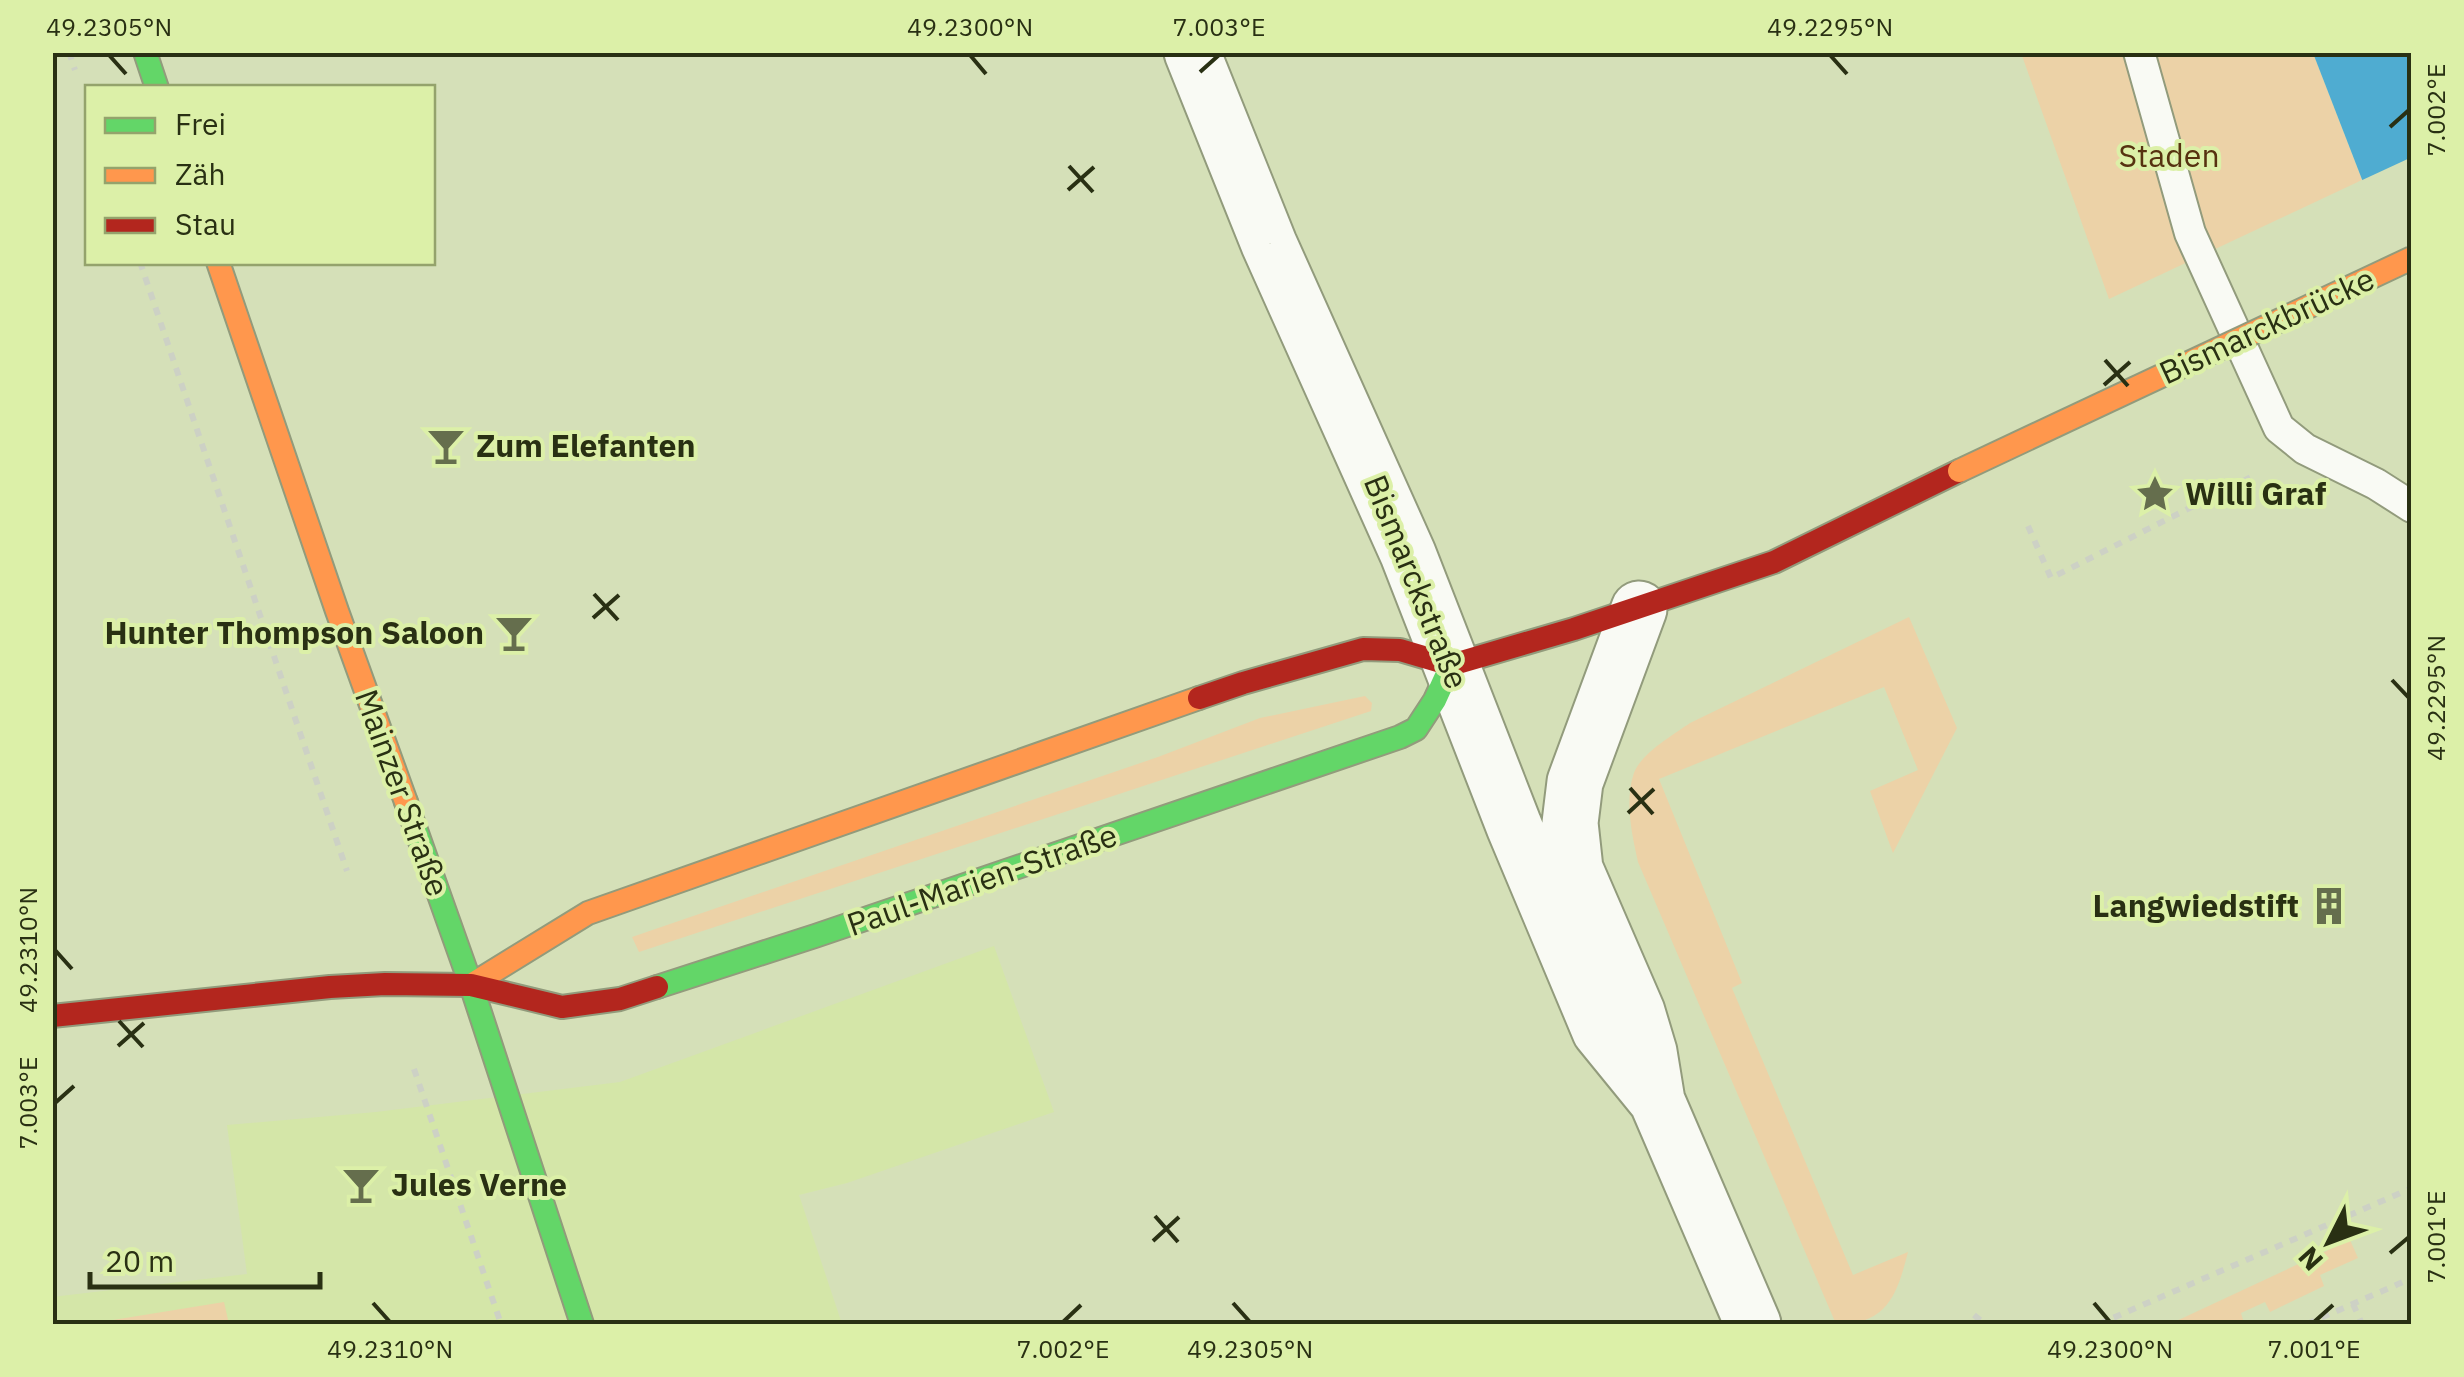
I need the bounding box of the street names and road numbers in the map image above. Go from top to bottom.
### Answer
street label: Bismarckbrücke [2152,257,2381,393]
street label: Bismarckstraße [1355,468,1479,695]
street label: Mainzer Straße [346,683,460,902]
street label: Paul-Marien-Straße [841,813,1122,945]

